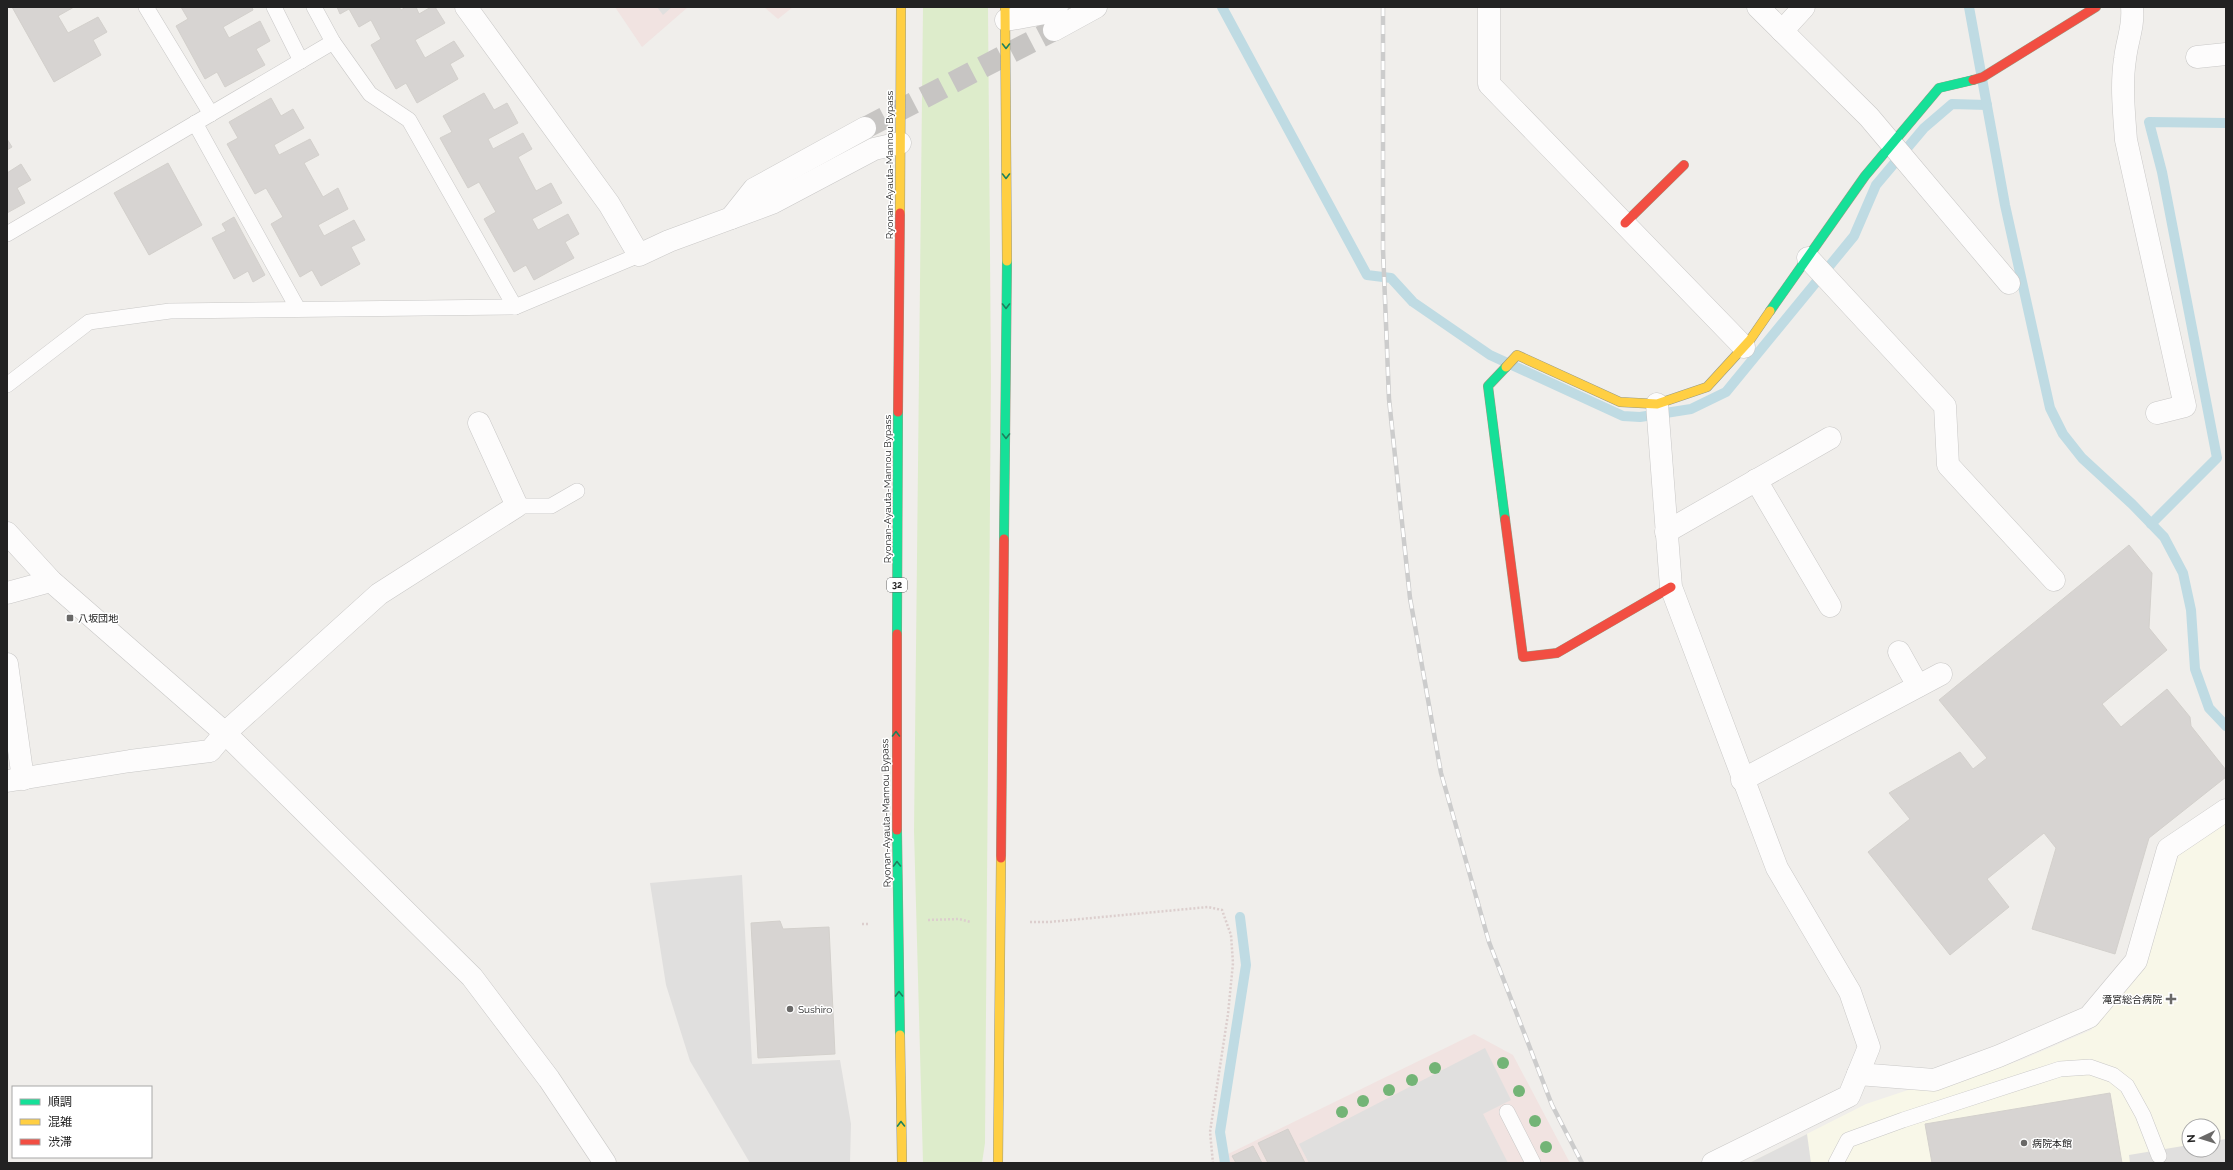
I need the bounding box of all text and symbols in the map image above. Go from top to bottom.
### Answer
one-way arrow [1002,43,1010,49]
street label: Ryonan-Ayauta-Mannou Bypass [884,90,895,239]
one-way arrow [1002,173,1010,179]
one-way arrow [1002,303,1010,309]
street label: Ryonan-Ayauta-Mannou Bypass [882,414,893,563]
one-way arrow [1002,433,1010,439]
road number: 32 [887,578,907,592]
marker: 八坂団地 [65,613,75,623]
place label: 八坂団地 [78,613,119,624]
one-way arrow [892,731,900,737]
street label: Ryonan-Ayauta-Mannou Bypass [879,738,893,887]
one-way arrow [893,861,901,867]
one-way arrow [895,991,903,997]
marker: 滝宮総合病院 [2165,993,2177,1005]
place label: 滝宮総合病院 [2102,994,2162,1005]
marker: Sushiro [785,1004,795,1014]
place label: Sushiro [798,1004,832,1015]
legend [12,1086,152,1158]
text: 順調 [48,1095,72,1109]
text: 混雑 [48,1115,72,1129]
north arrow [2181,1118,2221,1158]
one-way arrow [897,1121,905,1127]
text: N [2185,1134,2198,1143]
text: 渋滞 [48,1135,72,1149]
marker: 病院本館 [2019,1138,2029,1148]
place label: 病院本館 [2032,1138,2072,1149]

